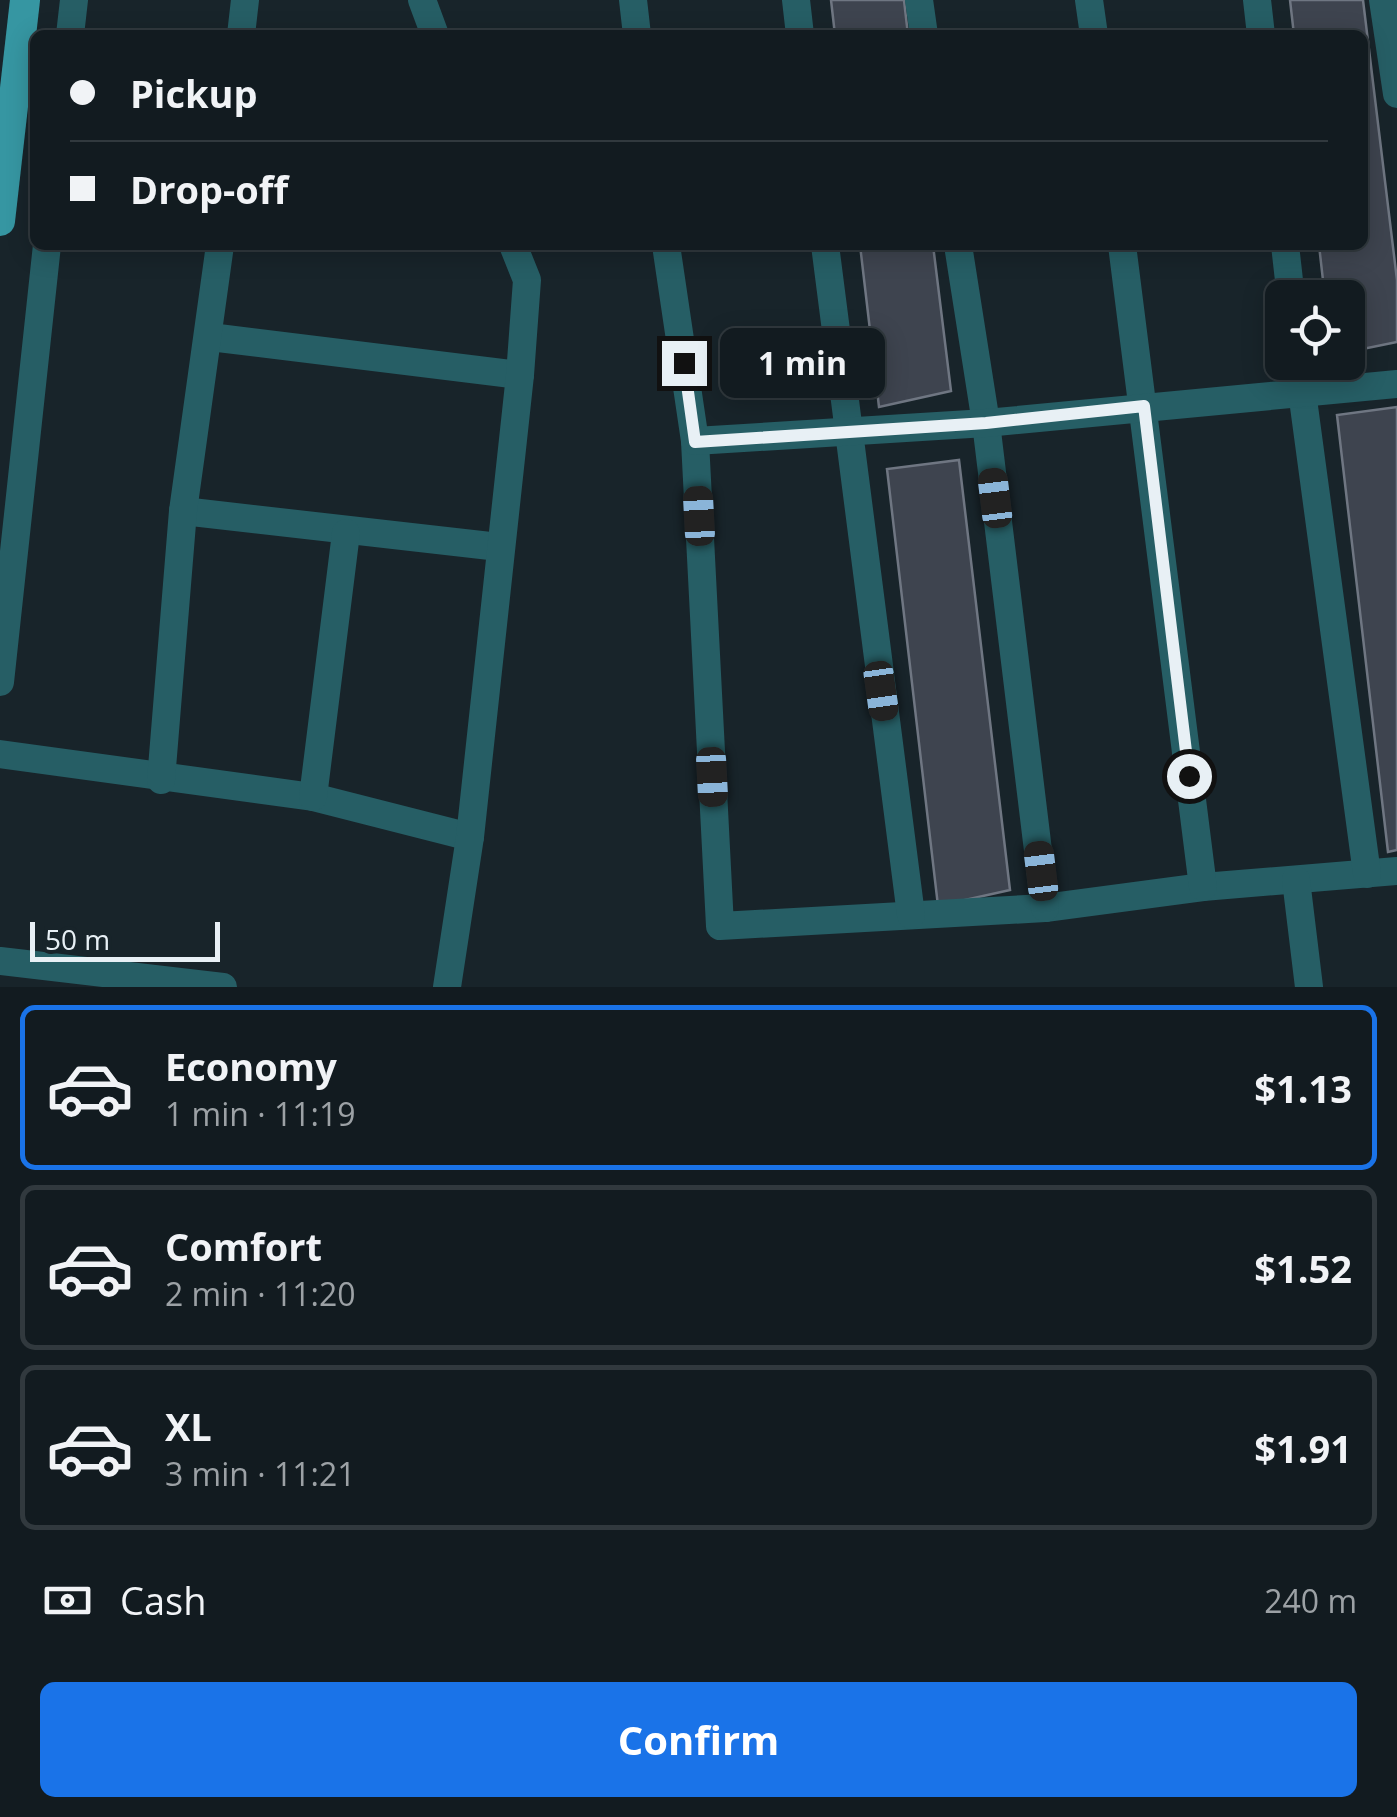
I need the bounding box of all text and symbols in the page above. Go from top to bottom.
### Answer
text: Pickup [130,67,258,119]
text: Drop-off [130,163,288,215]
map controls [1265,280,1365,380]
button: locate [1265,280,1365,380]
callout: 1 min [719,328,884,398]
route end [662,341,707,386]
text: 1 min [758,341,847,384]
car [976,466,1014,530]
car [682,485,716,547]
car [862,659,900,723]
car [695,746,729,808]
route start [1167,754,1212,799]
car [1022,839,1060,903]
scale bar [30,917,220,961]
text: 50 m [45,920,110,958]
text: Economy [165,1040,337,1092]
icon: car [45,1043,135,1133]
text: $1.13 [1254,1062,1352,1114]
text: 1 min · 11:19 [165,1092,356,1135]
text: Comfort [165,1220,322,1272]
icon: car [45,1223,135,1313]
text: $1.52 [1254,1242,1352,1294]
text: 2 min · 11:20 [165,1272,356,1315]
text: XL [165,1400,212,1452]
icon: car [45,1403,135,1493]
text: $1.91 [1254,1422,1352,1474]
text: 3 min · 11:21 [165,1452,356,1495]
icon: cash [40,1573,95,1628]
text: Cash [120,1574,206,1626]
text: 240 m [1264,1579,1357,1622]
button: Confirm [40,1682,1357,1797]

